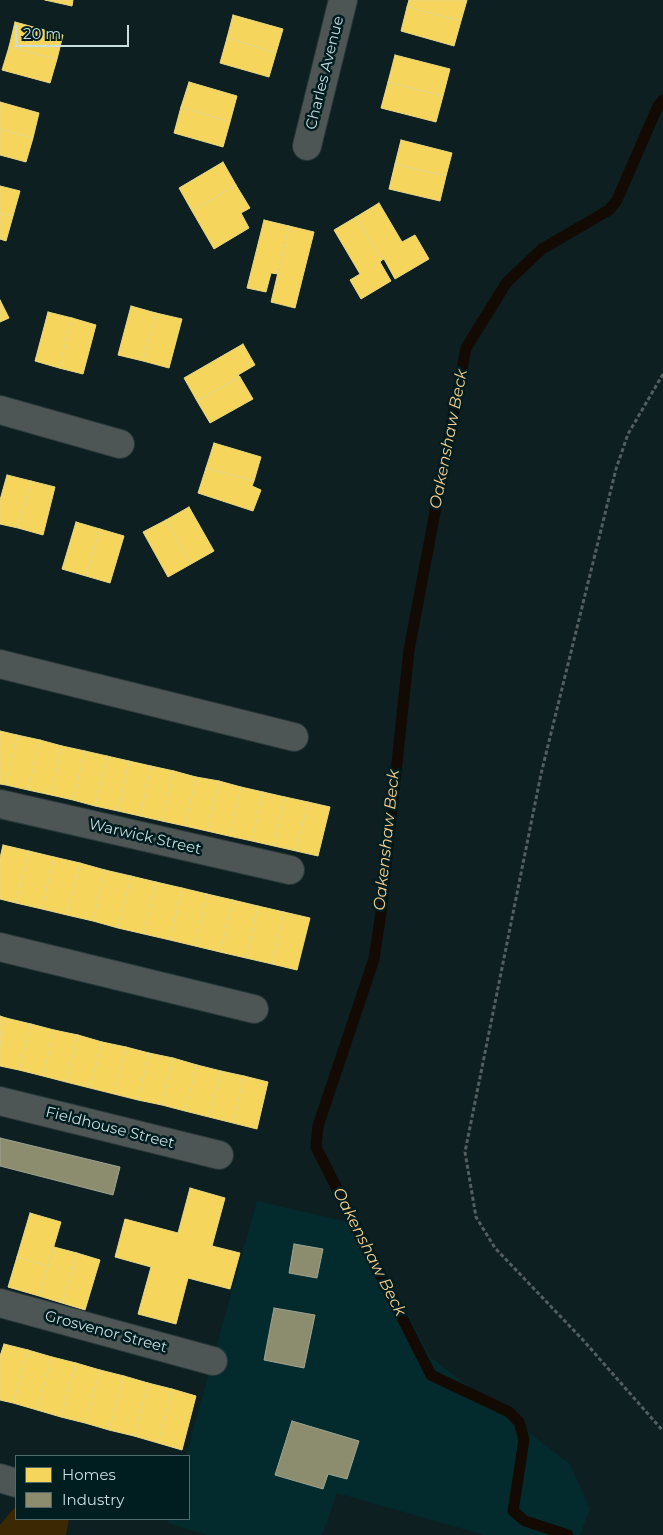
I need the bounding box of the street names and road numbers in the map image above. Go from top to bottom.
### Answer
street label: Charles Avenue [302,14,348,132]
street label: Warwick Street [87,815,203,859]
street label: Fieldhouse Street [44,1103,176,1153]
street label: Grosvenor Street [43,1307,169,1357]

